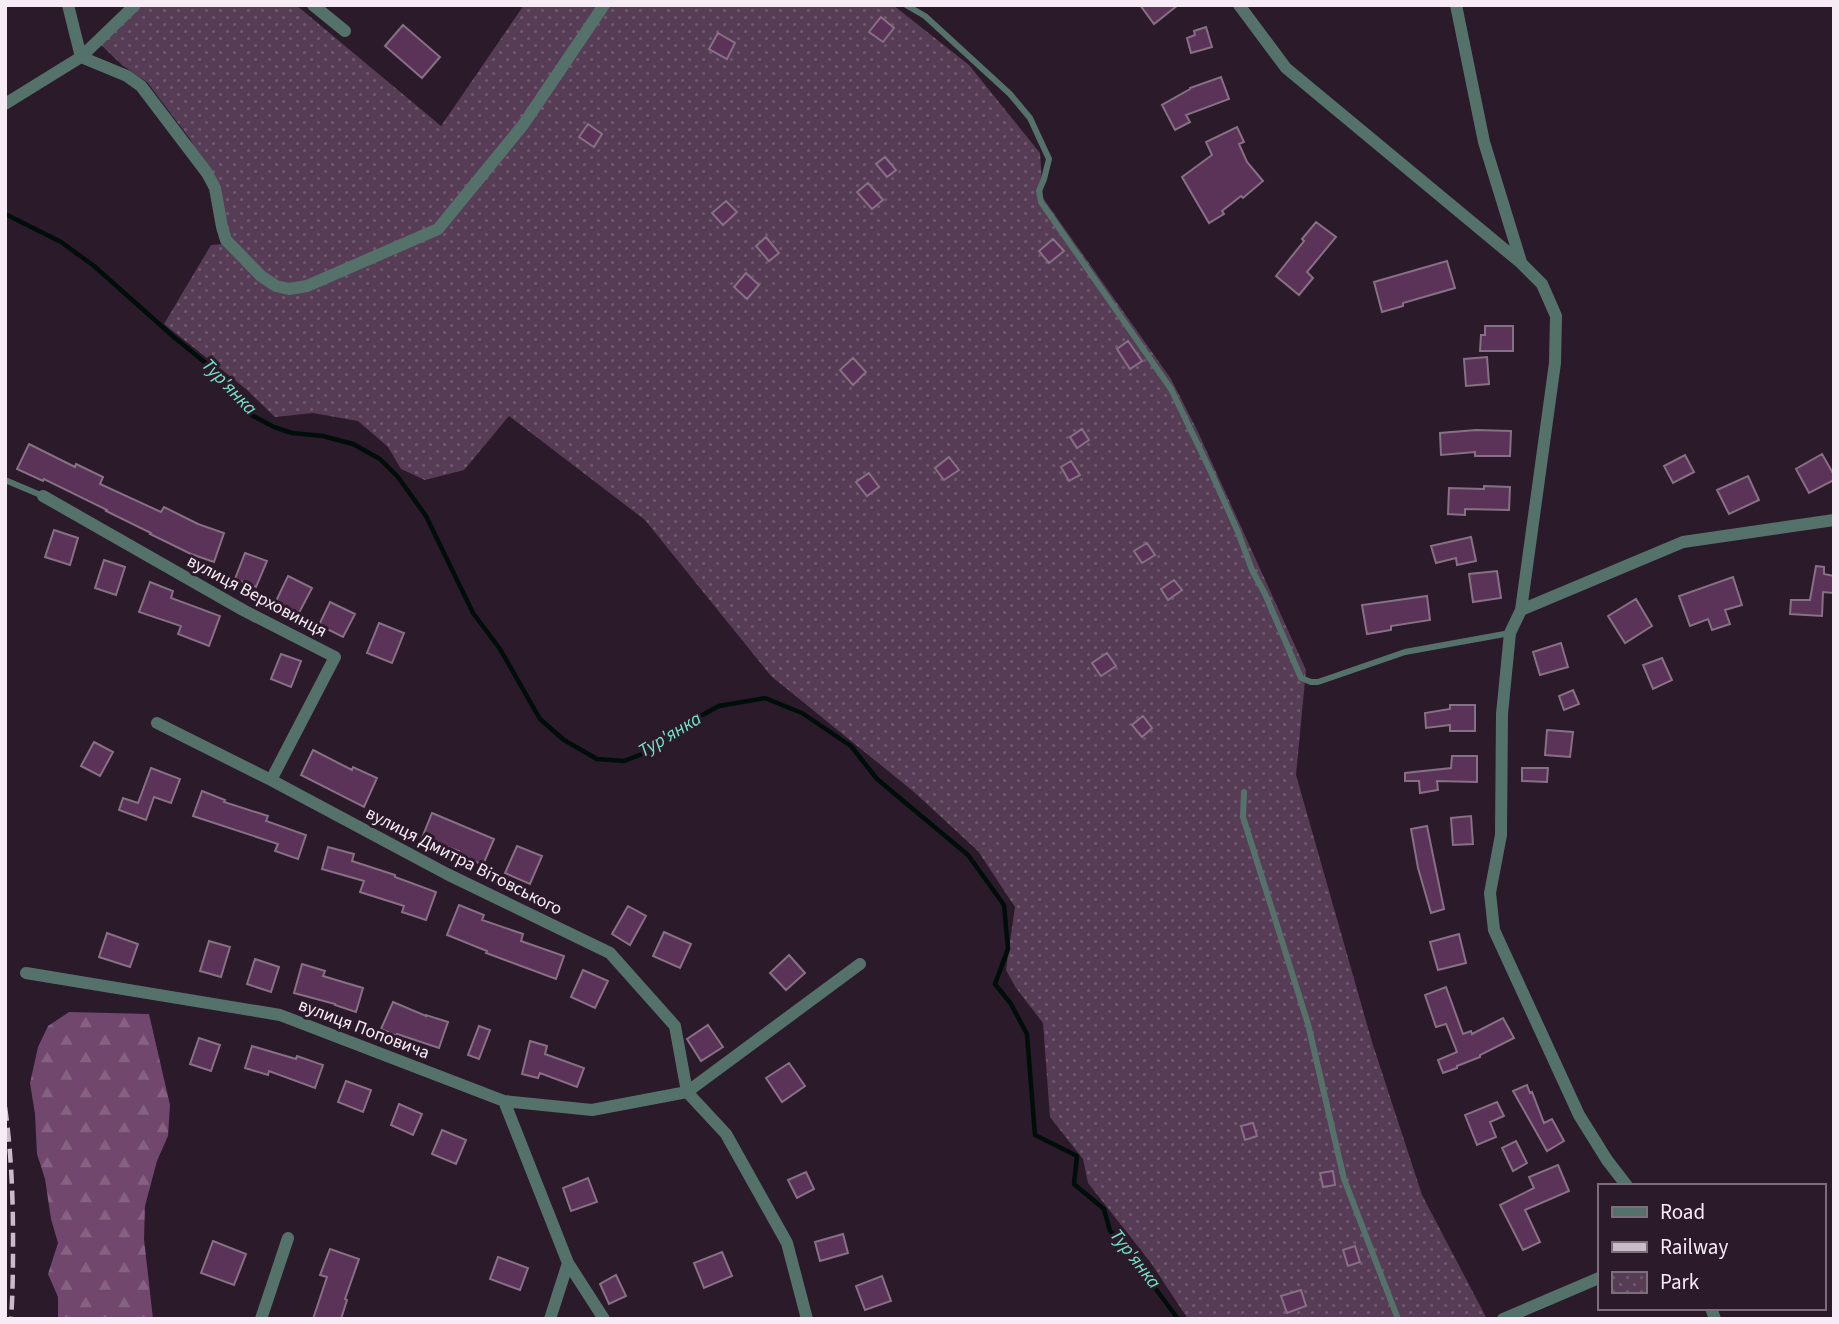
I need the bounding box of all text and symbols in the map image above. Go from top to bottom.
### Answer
water label: Тур'янка [195,353,263,421]
street label: вулиця Верховинця [183,548,331,644]
water label: Тур'янка [633,705,707,765]
street label: вулиця Дмитра Вітовського [361,800,567,922]
street label: вулиця Поповича [295,992,433,1066]
legend [1598,1184,1825,1310]
text: Road [1660,1197,1705,1227]
water label: Тур'янка [1103,1223,1167,1295]
text: Railway [1660,1232,1728,1262]
text: Park [1660,1267,1700,1297]

